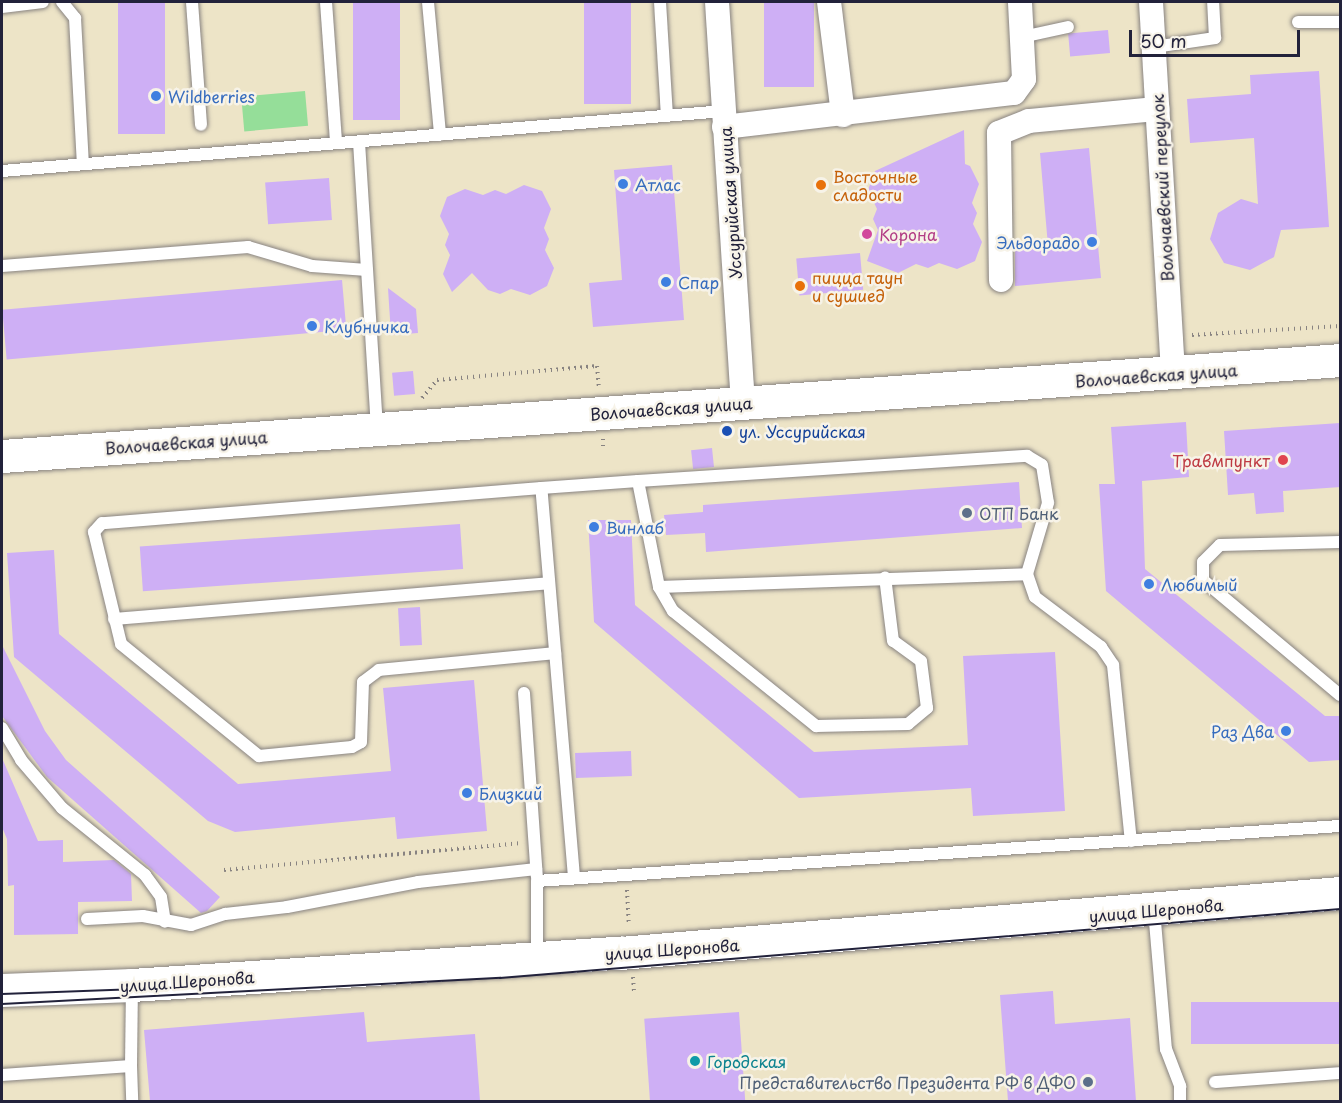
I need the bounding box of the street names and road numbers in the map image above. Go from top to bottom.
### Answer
street label: Волочаевский переулок [1148,94,1176,282]
street label: Уссурийская улица [715,126,745,280]
street label: Волочаевская улица [1074,360,1238,390]
street label: Волочаевская улица [589,393,753,423]
street label: Волочаевская улица [104,427,268,457]
street label: улица Шеронова [1088,895,1224,925]
street label: улица Шеронова [604,935,740,963]
street label: улица Шеронова [119,967,255,995]

